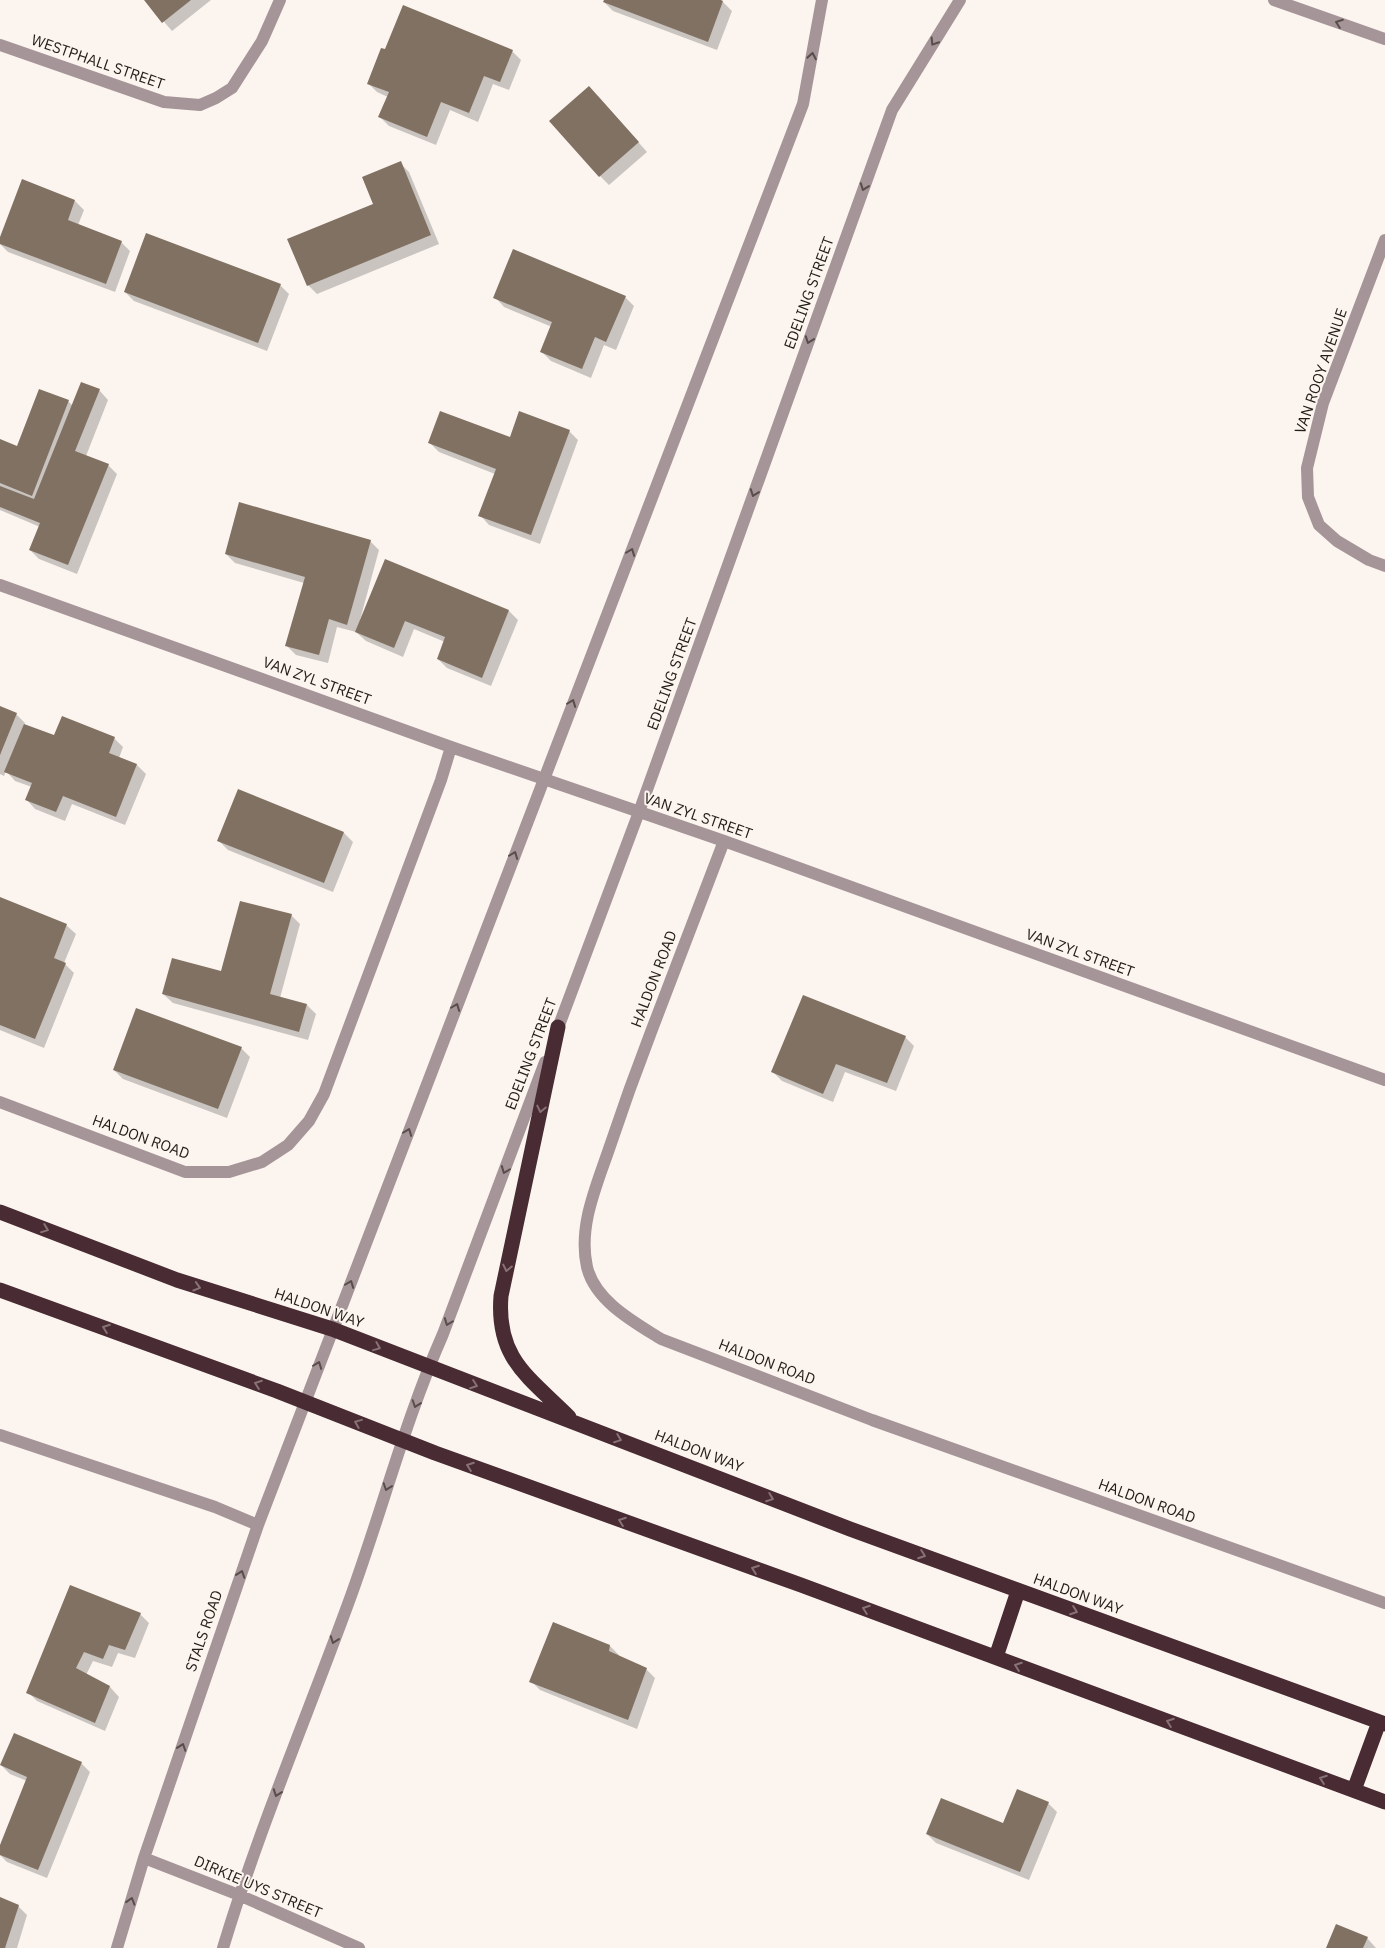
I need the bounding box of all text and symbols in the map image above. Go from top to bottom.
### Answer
one-way arrow [1335,19,1344,29]
street label: WESTPHALL STREET [29,30,168,93]
one-way arrow [931,36,941,45]
one-way arrow [806,52,816,61]
one-way arrow [860,182,870,191]
street label: EDELING STREET [779,234,838,352]
street label: VAN ROOY AVENUE [1290,306,1351,436]
one-way arrow [805,335,815,344]
one-way arrow [750,488,760,497]
one-way arrow [625,548,635,556]
street label: EDELING STREET [642,615,701,733]
street label: VAN ZYL STREET [260,652,374,709]
one-way arrow [566,699,577,708]
street label: VAN ZYL STREET [641,788,755,843]
one-way arrow [508,851,518,860]
street label: VAN ZYL STREET [1023,924,1137,981]
street label: HALDON ROAD [626,928,681,1030]
street label: EDELING STREET [500,995,561,1113]
one-way arrow [450,1003,460,1011]
one-way arrow [536,1105,547,1114]
street label: HALDON ROAD [90,1110,192,1163]
one-way arrow [402,1128,412,1137]
one-way arrow [501,1165,511,1174]
one-way arrow [41,1223,49,1233]
one-way arrow [502,1264,513,1273]
one-way arrow [344,1280,354,1289]
one-way arrow [193,1281,201,1291]
street label: HALDON WAY [272,1283,367,1332]
one-way arrow [444,1317,454,1326]
one-way arrow [102,1324,110,1334]
street label: HALDON ROAD [716,1334,818,1389]
one-way arrow [372,1341,381,1351]
one-way arrow [312,1361,322,1370]
one-way arrow [469,1379,478,1389]
one-way arrow [255,1380,263,1390]
one-way arrow [412,1399,422,1408]
one-way arrow [354,1418,363,1429]
street label: HALDON WAY [652,1425,746,1476]
one-way arrow [613,1433,622,1443]
one-way arrow [466,1462,475,1472]
street label: HALDON ROAD [1096,1474,1198,1527]
one-way arrow [382,1482,392,1490]
one-way arrow [765,1492,774,1502]
one-way arrow [619,1517,627,1527]
one-way arrow [917,1549,925,1559]
one-way arrow [751,1565,760,1575]
street label: HALDON WAY [1031,1569,1125,1618]
one-way arrow [235,1570,245,1579]
street label: STALS ROAD [181,1588,226,1674]
one-way arrow [862,1605,871,1615]
one-way arrow [1069,1605,1078,1615]
one-way arrow [330,1635,340,1644]
one-way arrow [1014,1662,1023,1672]
one-way arrow [1167,1718,1175,1728]
one-way arrow [176,1743,186,1752]
one-way arrow [1319,1775,1328,1785]
one-way arrow [273,1788,283,1796]
street label: DIRKIE UYS STREET [191,1851,325,1922]
one-way arrow [125,1898,135,1906]

